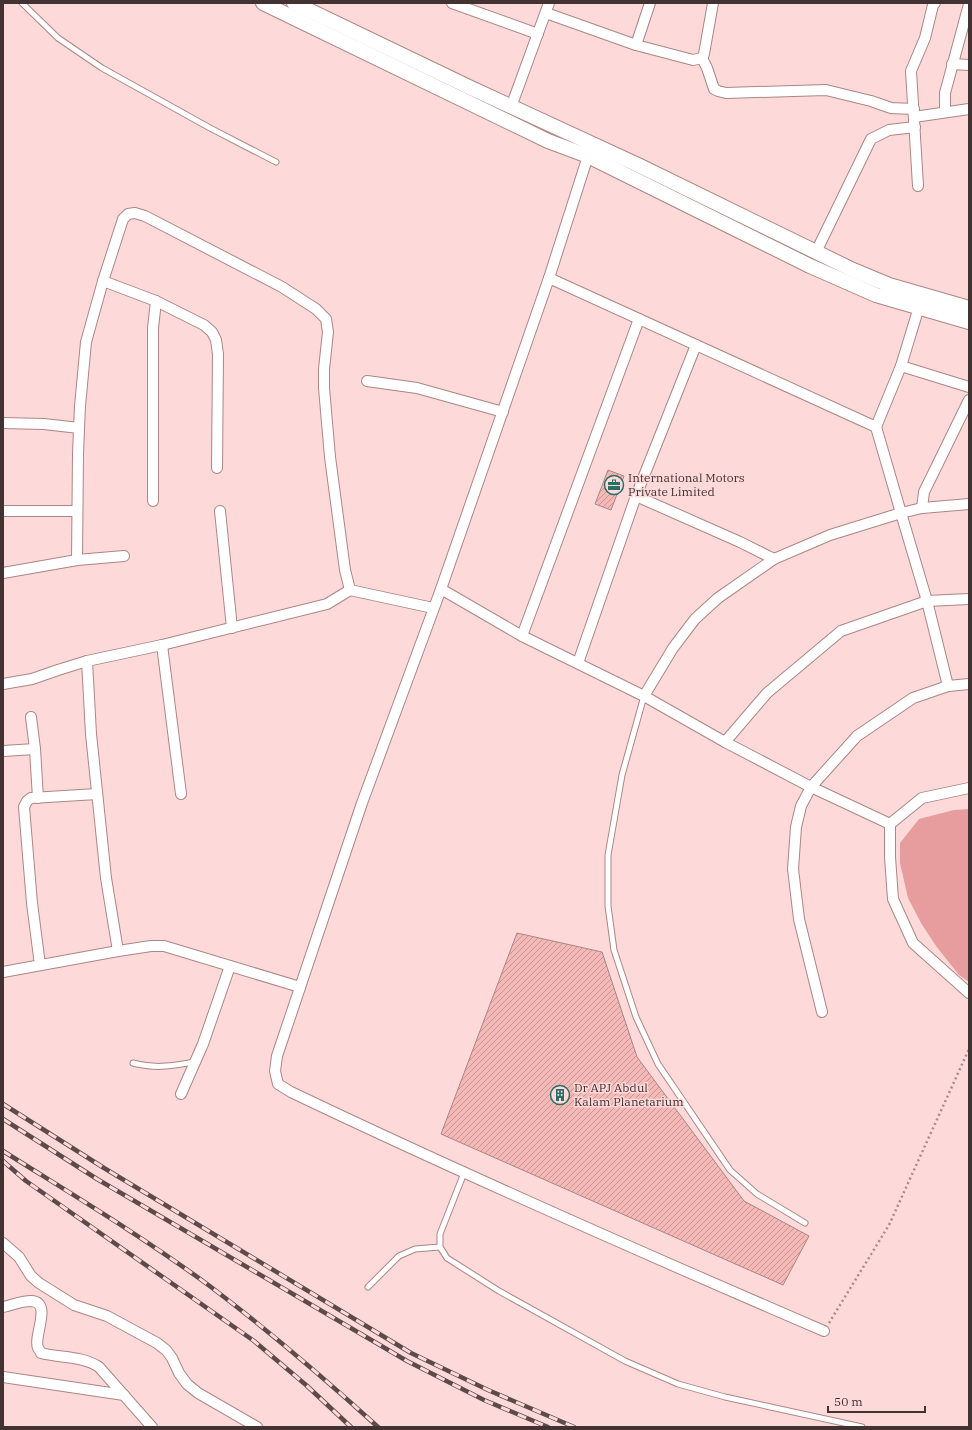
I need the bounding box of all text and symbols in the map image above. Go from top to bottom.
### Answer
place label: International Motors Private Limited [628,470,745,499]
office icon: International Motors Private Limited [603,474,625,496]
place label: Dr APJ Abdul Kalam Planetarium [574,1080,684,1109]
building icon: Dr APJ Abdul Kalam Planetarium [549,1084,571,1106]
scale bar [828,1388,925,1414]
text: 50 m [834,1394,863,1409]

